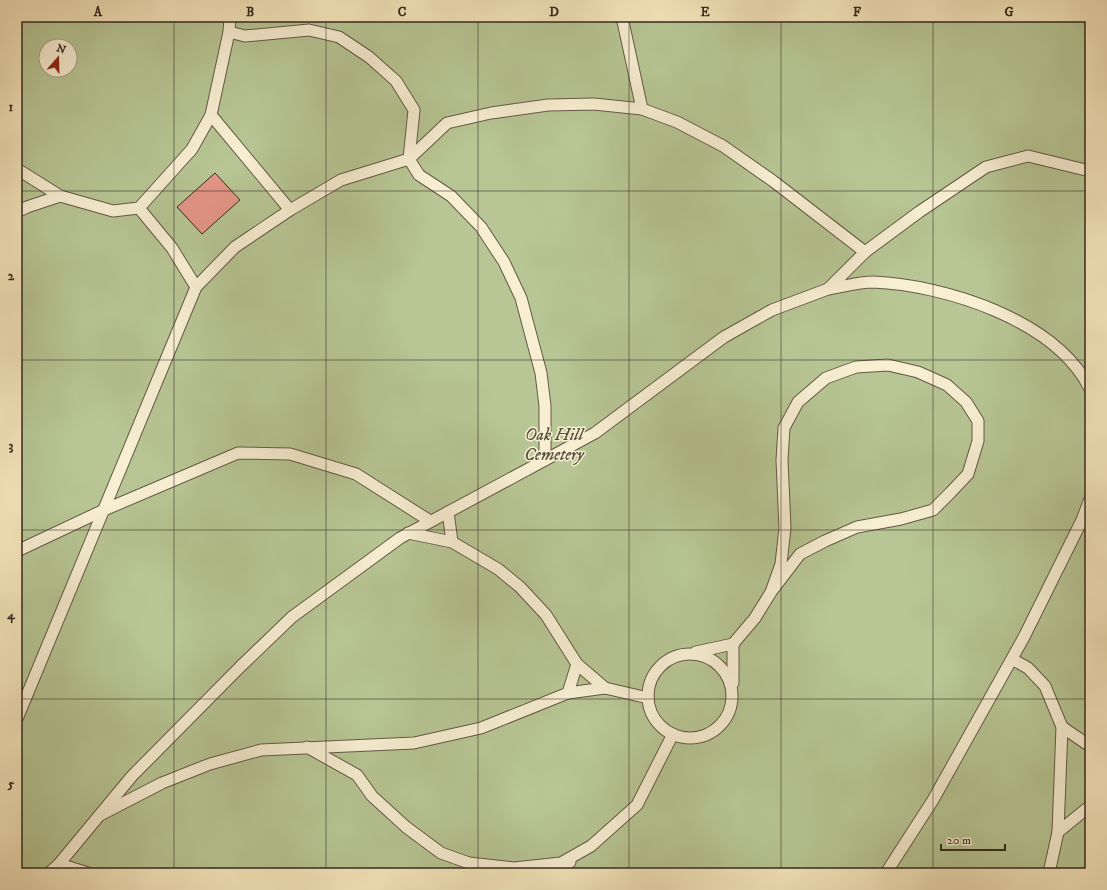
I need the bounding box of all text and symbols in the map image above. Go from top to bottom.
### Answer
text: A [93,4,103,20]
text: B [246,4,254,20]
text: C [398,4,407,20]
text: D [549,4,559,20]
text: E [700,4,710,20]
text: F [853,4,862,20]
text: G [1004,4,1014,20]
north arrow [38,38,78,78]
text: N [54,41,68,58]
text: 1 [9,99,14,115]
text: 2 [8,268,15,284]
park label: Oak Hill Cemetery [524,424,585,466]
text: 3 [9,438,14,454]
text: 4 [6,607,15,624]
text: 5 [7,776,15,792]
scale bar [941,826,1005,852]
text: 20 m [947,833,971,848]

